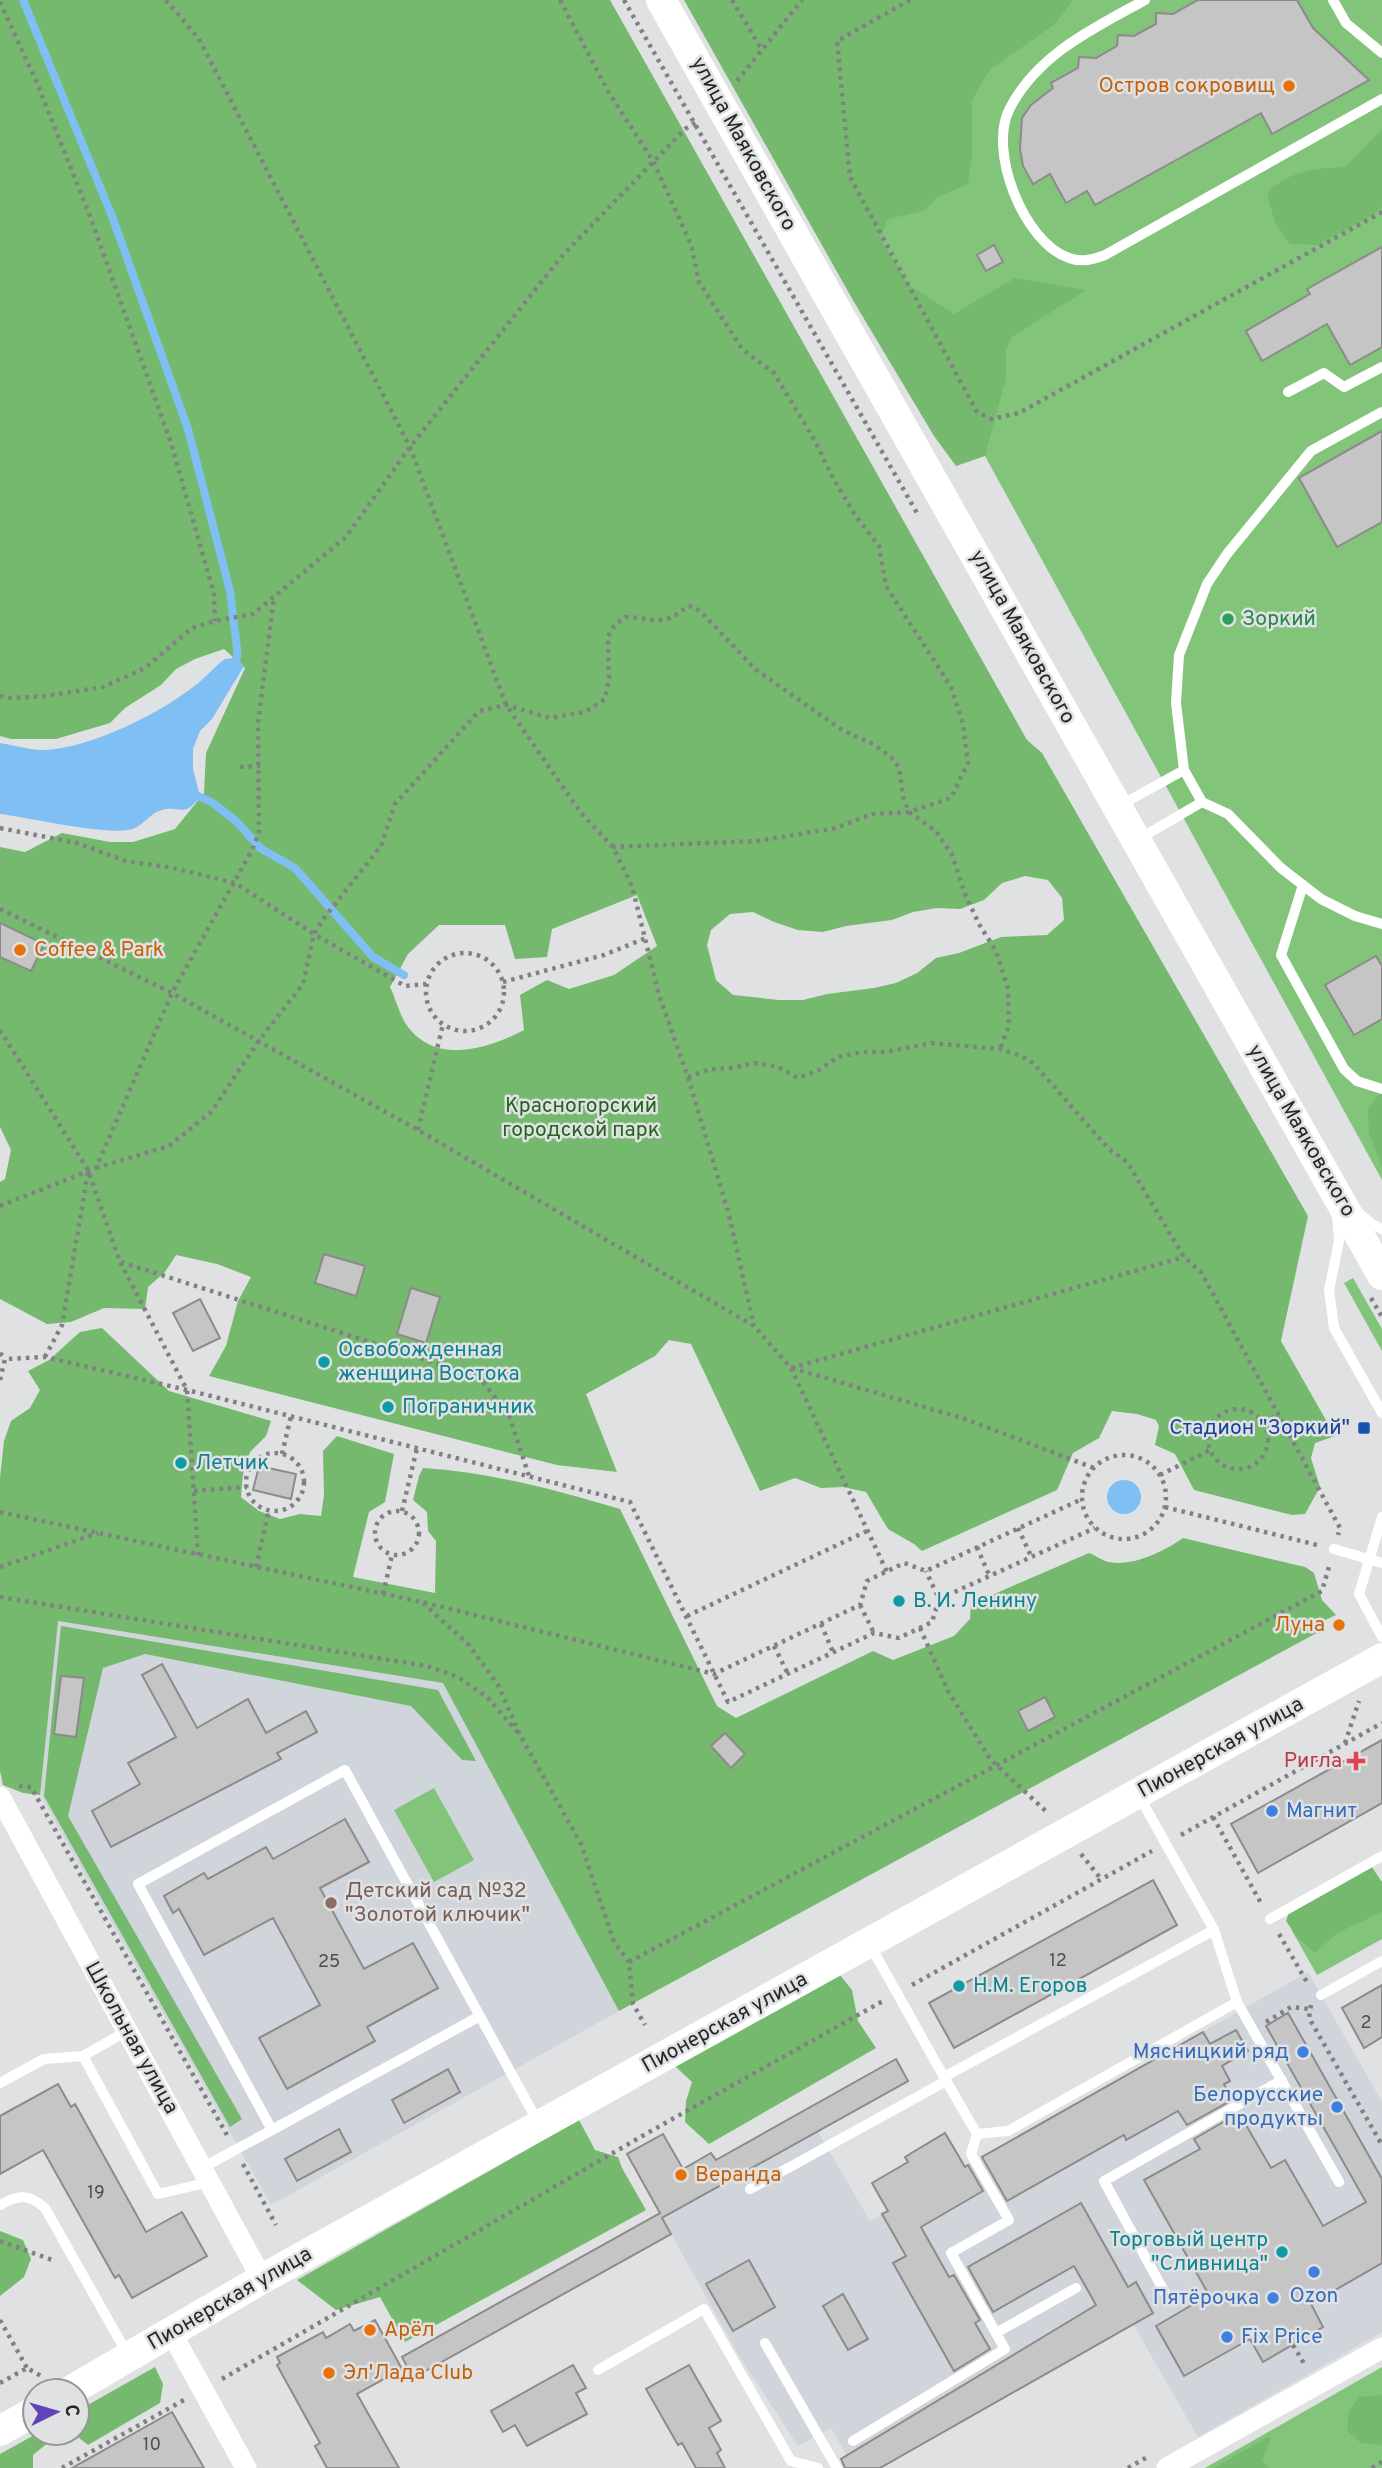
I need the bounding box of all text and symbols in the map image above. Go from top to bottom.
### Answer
street label: улица Маяковского [684,52,802,236]
place label: Остров сокровищ [1099,73,1275,100]
marker: Остров сокровищ [1281,78,1297,94]
street label: улица Маяковского [963,545,1081,729]
place label: Зоркий [1242,606,1316,633]
marker: Зоркий [1220,611,1236,627]
place label: Coffee & Park [34,937,164,964]
marker: Coffee & Park [12,942,28,958]
street label: улица Маяковского [1241,1040,1361,1222]
park label: Красногорский городской парк [502,1093,660,1144]
place label: Освобожденная женщина Востока [338,1337,520,1388]
marker: Освобожденная женщина Востока [316,1354,332,1370]
place label: Пограничник [402,1394,535,1421]
marker: Пограничник [380,1399,396,1415]
place label: Стадион "Зоркий" [1169,1415,1350,1442]
marker: Стадион "Зоркий" [1356,1420,1372,1436]
place label: Летчик [195,1450,269,1477]
marker: Летчик [173,1455,189,1471]
place label: В. И. Ленину [913,1588,1037,1615]
marker: В. И. Ленину [891,1593,907,1609]
place label: Луна [1274,1612,1325,1639]
marker: Луна [1331,1617,1347,1633]
street label: Пионерская улица [1133,1691,1309,1805]
place label: Ригла [1284,1748,1342,1775]
marker: Ригла [1348,1753,1364,1769]
place label: Магнит [1286,1798,1357,1825]
marker: Магнит [1264,1803,1280,1819]
place label: Детский сад №32 "Золотой ключик" [345,1878,530,1929]
marker: Детский сад №32 "Золотой ключик" [323,1895,339,1911]
house number: 12 [1049,1950,1067,1973]
house number: 25 [318,1951,340,1974]
street label: Школьная улица [78,1957,184,2119]
street label: Пионерская улица [637,1966,813,2080]
place label: Н.М. Егоров [973,1973,1088,2000]
marker: Н.М. Егоров [951,1978,967,1994]
house number: 2 [1360,2012,1372,2035]
place label: Мясницкий ряд [1133,2039,1289,2066]
marker: Мясницкий ряд [1295,2044,1311,2060]
place label: Белорусские продукты [1193,2082,1323,2133]
marker: Белорусские продукты [1329,2099,1345,2115]
place label: Веранда [695,2162,781,2189]
marker: Веранда [673,2167,689,2183]
house number: 19 [87,2182,105,2205]
place label: Торговый центр "Сливница" [1109,2227,1268,2278]
street label: Пионерская улица [143,2241,317,2357]
marker: Торговый центр "Сливница" [1274,2244,1290,2260]
marker: Ozon [1306,2264,1322,2280]
place label: Ozon [1290,2283,1338,2310]
place label: Пятёрочка [1153,2285,1259,2312]
marker: Пятёрочка [1265,2290,1281,2306]
place label: Арёл [384,2317,435,2344]
marker: Арёл [362,2322,378,2338]
place label: Fix Price [1241,2324,1323,2351]
marker: Fix Price [1219,2329,1235,2345]
place label: Эл'Лада Club [343,2360,473,2387]
marker: Эл'Лада Club [321,2365,337,2381]
north arrow [21,2377,91,2447]
text: С [58,2404,83,2418]
house number: 10 [143,2434,161,2457]

